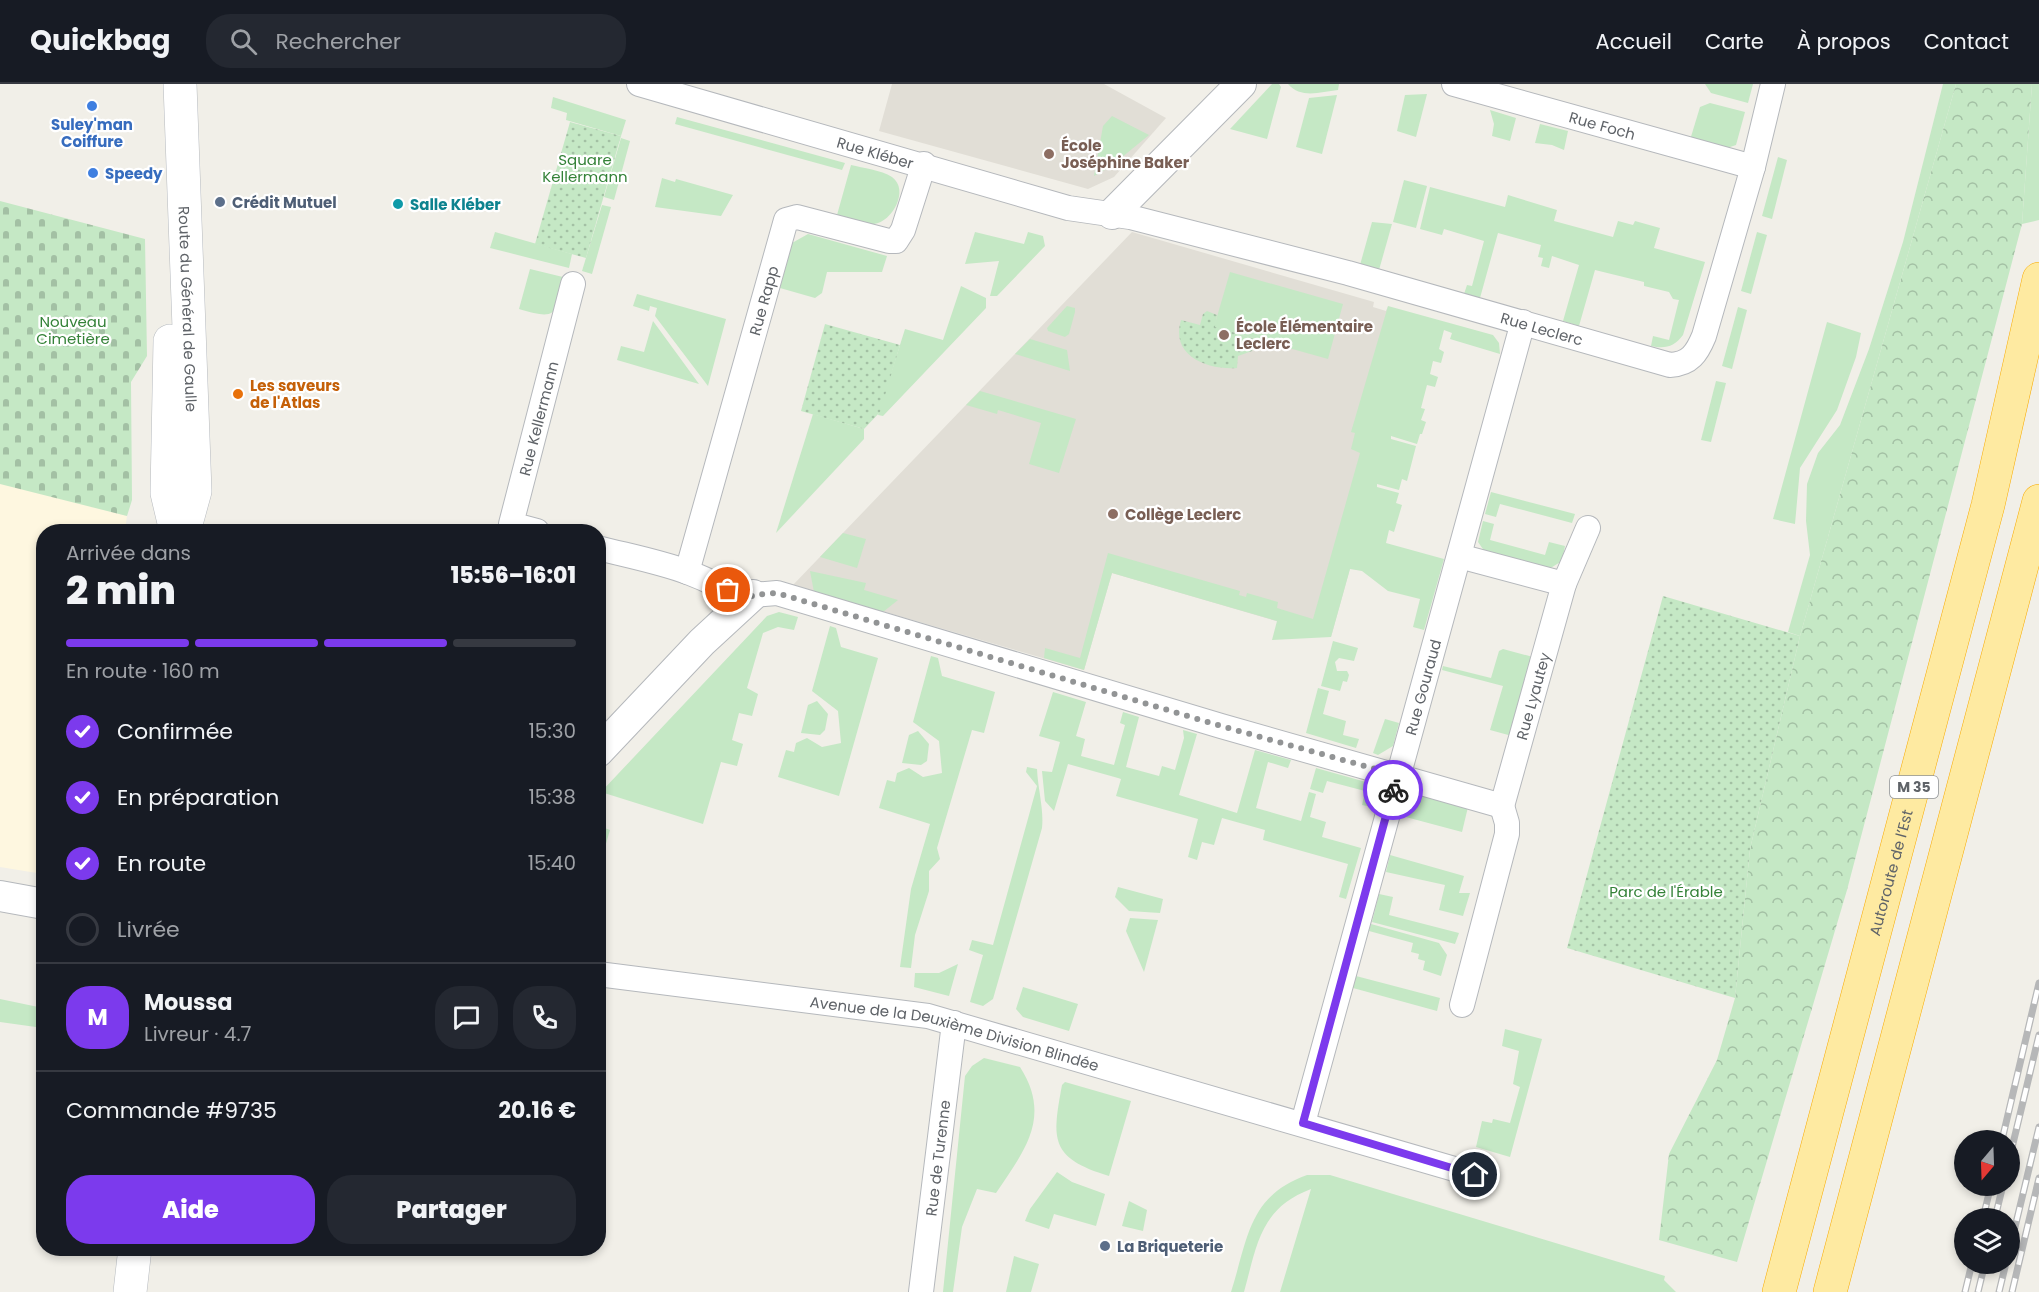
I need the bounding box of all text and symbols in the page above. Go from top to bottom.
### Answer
search box [206,14,626,68]
text: Quickbag [30,21,170,60]
icon: search [227,25,260,58]
text: Rechercher [275,26,401,57]
text: Accueil [1595,27,1672,56]
text: Carte [1705,27,1764,56]
text: À propos [1797,27,1891,56]
text: Contact [1924,27,2009,56]
marker: Suley'man Coiffure [85,99,99,113]
street label: Rue Foch [1567,106,1638,144]
place label: Suley'man Coiffure [51,114,133,152]
street label: Rue Kléber [834,131,917,173]
place label: École Joséphine Baker [1061,135,1190,173]
marker: École Joséphine Baker [1042,147,1056,161]
park label: Square Kellermann [542,149,628,187]
place label: Speedy [105,163,163,184]
marker: Speedy [86,166,100,180]
place label: Crédit Mutuel [232,192,337,213]
place label: Salle Kléber [410,194,501,215]
marker: Crédit Mutuel [213,195,227,209]
marker: Salle Kléber [391,197,405,211]
street label: Route du Général de Gaulle [174,206,203,412]
street label: Rue Rapp [744,263,783,338]
street label: Rue Leclerc [1498,307,1586,350]
park label: Nouveau Cimetière [36,311,110,349]
place label: École Élémentaire Leclerc [1236,316,1373,354]
marker: École Élémentaire Leclerc [1217,328,1231,342]
street label: Rue Kellermann [513,359,563,478]
place label: Les saveurs de l'Atlas [250,375,340,413]
marker: Les saveurs de l'Atlas [231,387,245,401]
place label: Collège Leclerc [1125,504,1241,525]
marker: Collège Leclerc [1106,507,1120,521]
text: Arrivée dans [66,539,191,567]
text: 15:56–16:01 [451,560,576,591]
text: 2 min [66,563,176,618]
pin [702,564,753,615]
icon: bag [711,573,744,606]
street label: Rue Gouraud [1400,637,1446,737]
street label: Rue Lyautey [1511,649,1555,742]
text: En route · 160 m [66,657,220,685]
icon: check [66,715,99,748]
text: Confirmée [117,716,233,747]
text: 15:30 [528,717,576,745]
courier [1363,760,1423,820]
icon: bike [1377,774,1410,807]
road number: M 35 [1890,776,1938,798]
icon: check [66,781,99,814]
text: En préparation [117,782,279,813]
text: 15:38 [528,783,576,811]
street label: Autoroute de l’Est [1864,807,1917,938]
icon: check [66,847,99,880]
text: En route [117,848,206,879]
text: 15:40 [528,849,576,877]
park label: Parc de l'Érable [1609,881,1723,902]
text: Livrée [117,914,180,945]
button: chat [435,986,498,1049]
button: phone [513,986,576,1049]
text: Moussa [144,987,233,1018]
street label: Avenue de la Deuxième Division Blindée [809,991,1101,1076]
text: M [87,1002,108,1033]
text: Livreur · 4.7 [144,1020,252,1048]
text: Commande #9735 [66,1095,277,1126]
text: 20.16 € [498,1095,576,1126]
street label: Rue de Turenne [920,1099,955,1217]
north arrow [1954,1130,2020,1196]
map controls [1954,1130,2020,1274]
pin [1449,1149,1500,1200]
icon: home [1458,1158,1491,1191]
button: Aide [66,1175,315,1244]
button: Partager [327,1175,576,1244]
button: layers [1954,1208,2020,1274]
place label: La Briqueterie [1117,1236,1223,1257]
marker: La Briqueterie [1098,1239,1112,1253]

